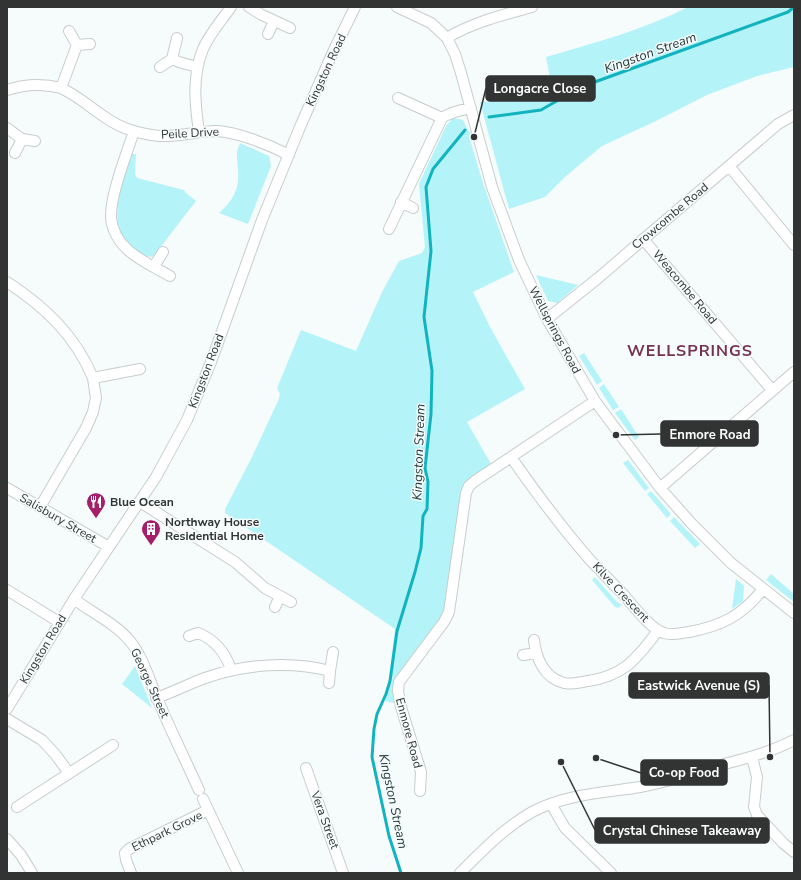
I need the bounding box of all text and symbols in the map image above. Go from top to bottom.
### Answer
water label: Kingston Stream [602,28,699,78]
street label: Kingston Road [302,31,350,109]
callout: Longacre Close [486,76,595,101]
text: Longacre Close [494,80,586,98]
street label: Peile Drive [161,123,219,143]
street label: Crowcombe Road [628,179,712,253]
street label: Weacombe Road [649,247,721,327]
street label: Wellsprings Road [525,284,585,376]
street label: Kingston Road [184,331,228,411]
district label: WELLSPRINGS [627,340,753,362]
water label: Kingston Stream [408,403,430,501]
callout: Enmore Road [661,421,758,446]
text: Enmore Road [670,426,750,444]
street label: Salisbury Street [17,490,100,547]
restaurant icon: Blue Ocean [85,491,107,519]
place label: Blue Ocean [110,494,174,510]
place label: Northway House Residential Home [165,514,264,544]
building icon: Northway House Residential Home [140,518,162,546]
street label: Kilve Crescent [589,559,653,626]
street label: Kingston Road [16,611,70,687]
street label: George Street [127,646,173,721]
callout: Eastwick Avenue (S) [629,673,769,698]
text: Eastwick Avenue (S) [637,677,761,695]
street label: Enmore Road [392,696,426,770]
water label: Kingston Stream [374,752,412,850]
callout: Co-op Food [641,760,727,785]
text: Co-op Food [649,764,719,782]
street label: Vera Street [307,788,343,852]
street label: Ethpark Grove [129,807,205,855]
callout: Crystal Chinese Takeaway [595,818,769,843]
text: Crystal Chinese Takeaway [603,822,761,840]

